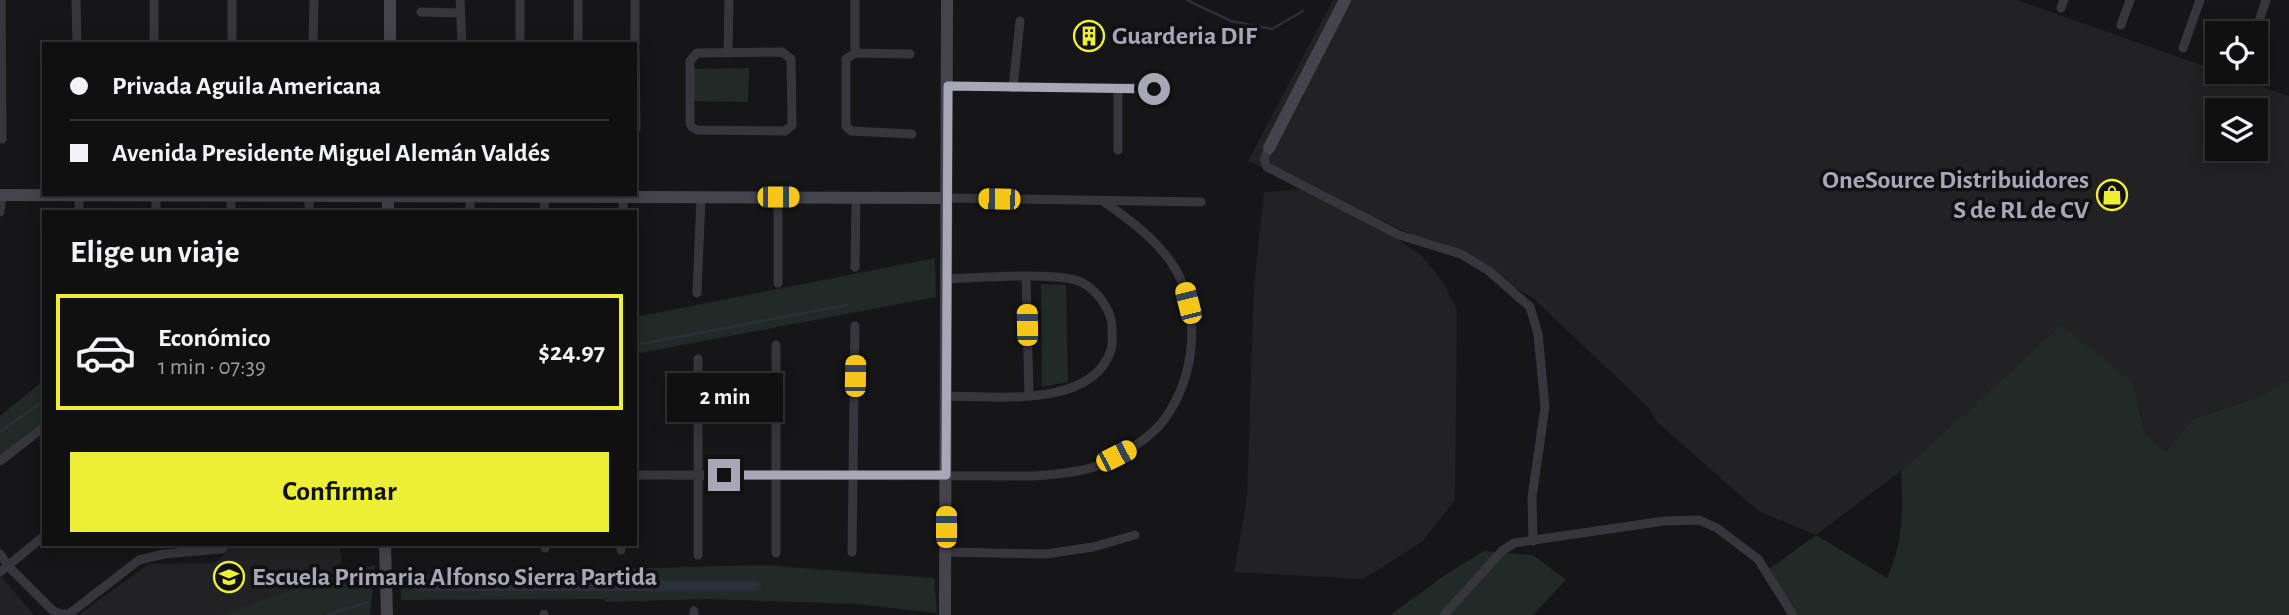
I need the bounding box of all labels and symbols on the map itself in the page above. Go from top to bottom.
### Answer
building icon: Guarderia DIF [1072,19,1106,53]
place label: Guarderia DIF [1112,23,1258,49]
route start [1138,73,1170,105]
place label: OneSource Distribuidores S de RL de CV [1822,167,2090,223]
shop icon: OneSource Distribuidores S de RL de CV [2095,178,2129,212]
car [758,187,800,208]
car [978,188,1021,210]
car [1173,280,1204,326]
car [1017,304,1038,346]
car [845,355,866,397]
callout: 2 min [666,374,782,422]
car [1093,437,1140,475]
route end [708,459,740,491]
car [936,506,957,548]
school or university icon: Escuela Primaria Alfonso Sierra Partida [212,560,246,594]
place label: Escuela Primaria Alfonso Sierra Partida [252,564,657,590]

